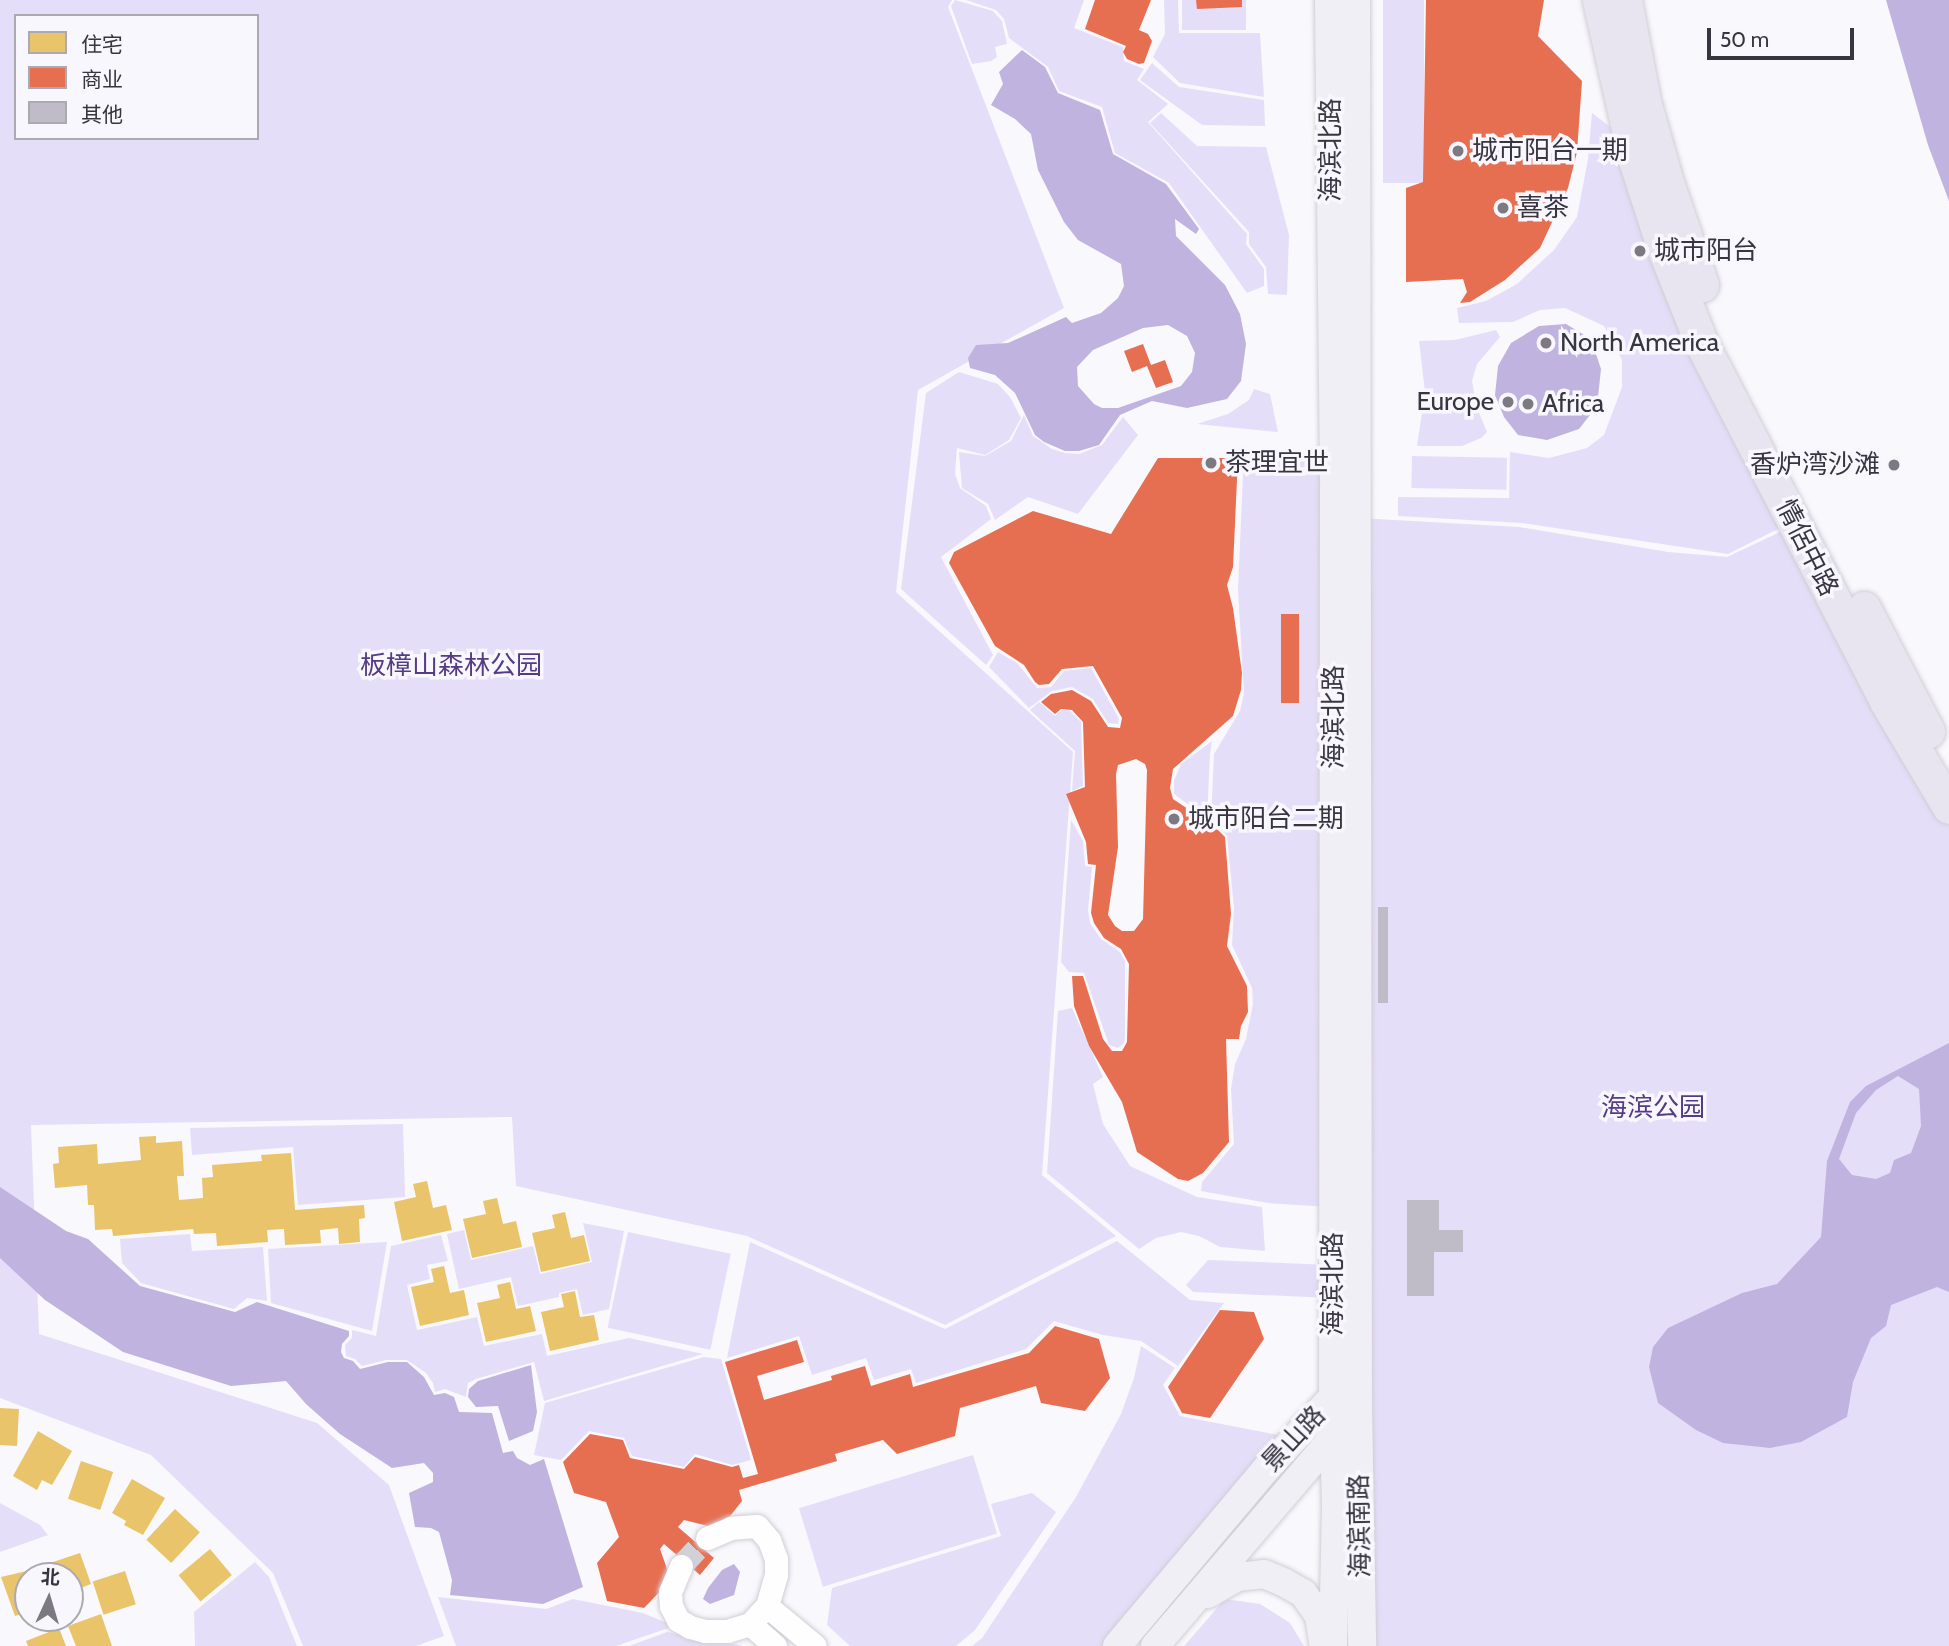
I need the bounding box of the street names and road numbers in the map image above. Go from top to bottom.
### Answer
street label: 海滨北路 [1315,98,1347,202]
street label: 情侶中路 [1769,495,1845,601]
street label: 海滨北路 [1318,665,1350,769]
street label: 海滨北路 [1317,1232,1349,1336]
street label: 景山路 [1256,1400,1332,1478]
street label: 海滨南路 [1343,1474,1377,1578]

